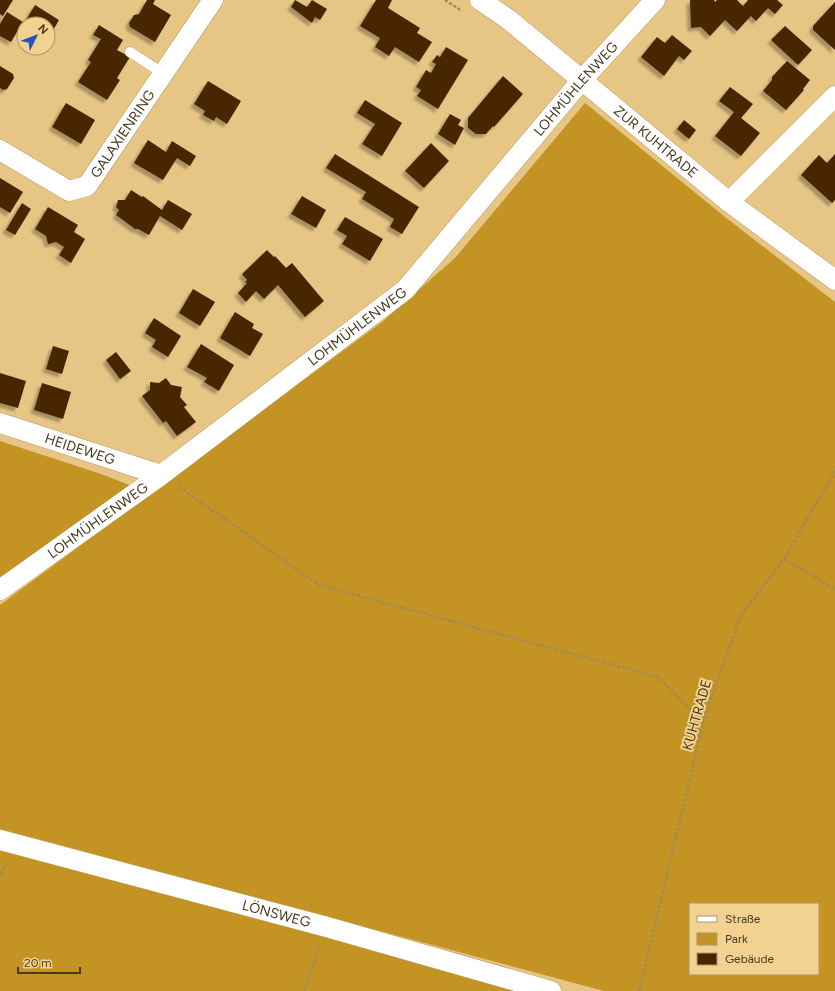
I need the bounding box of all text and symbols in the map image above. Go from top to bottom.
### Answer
north arrow [16,16,56,56]
text: N [35,22,51,37]
street label: LOHMÜHLENWEG [530,38,622,139]
street label: GALAXIENRING [87,86,158,181]
street label: ZUR KUHTRADE [611,102,701,181]
street label: LOHMÜHLENWEG [304,283,410,369]
street label: HEIDEWEG [43,430,118,468]
street label: LOHMÜHLENWEG [44,478,152,562]
street label: KUHTRADE [679,678,715,752]
street label: LÖNSWEG [240,896,313,931]
legend [689,903,819,975]
text: Straße [725,912,761,926]
text: Park [725,932,748,946]
scale bar [18,949,80,975]
text: Gebäude [725,952,775,966]
text: 20 m [24,956,52,970]

